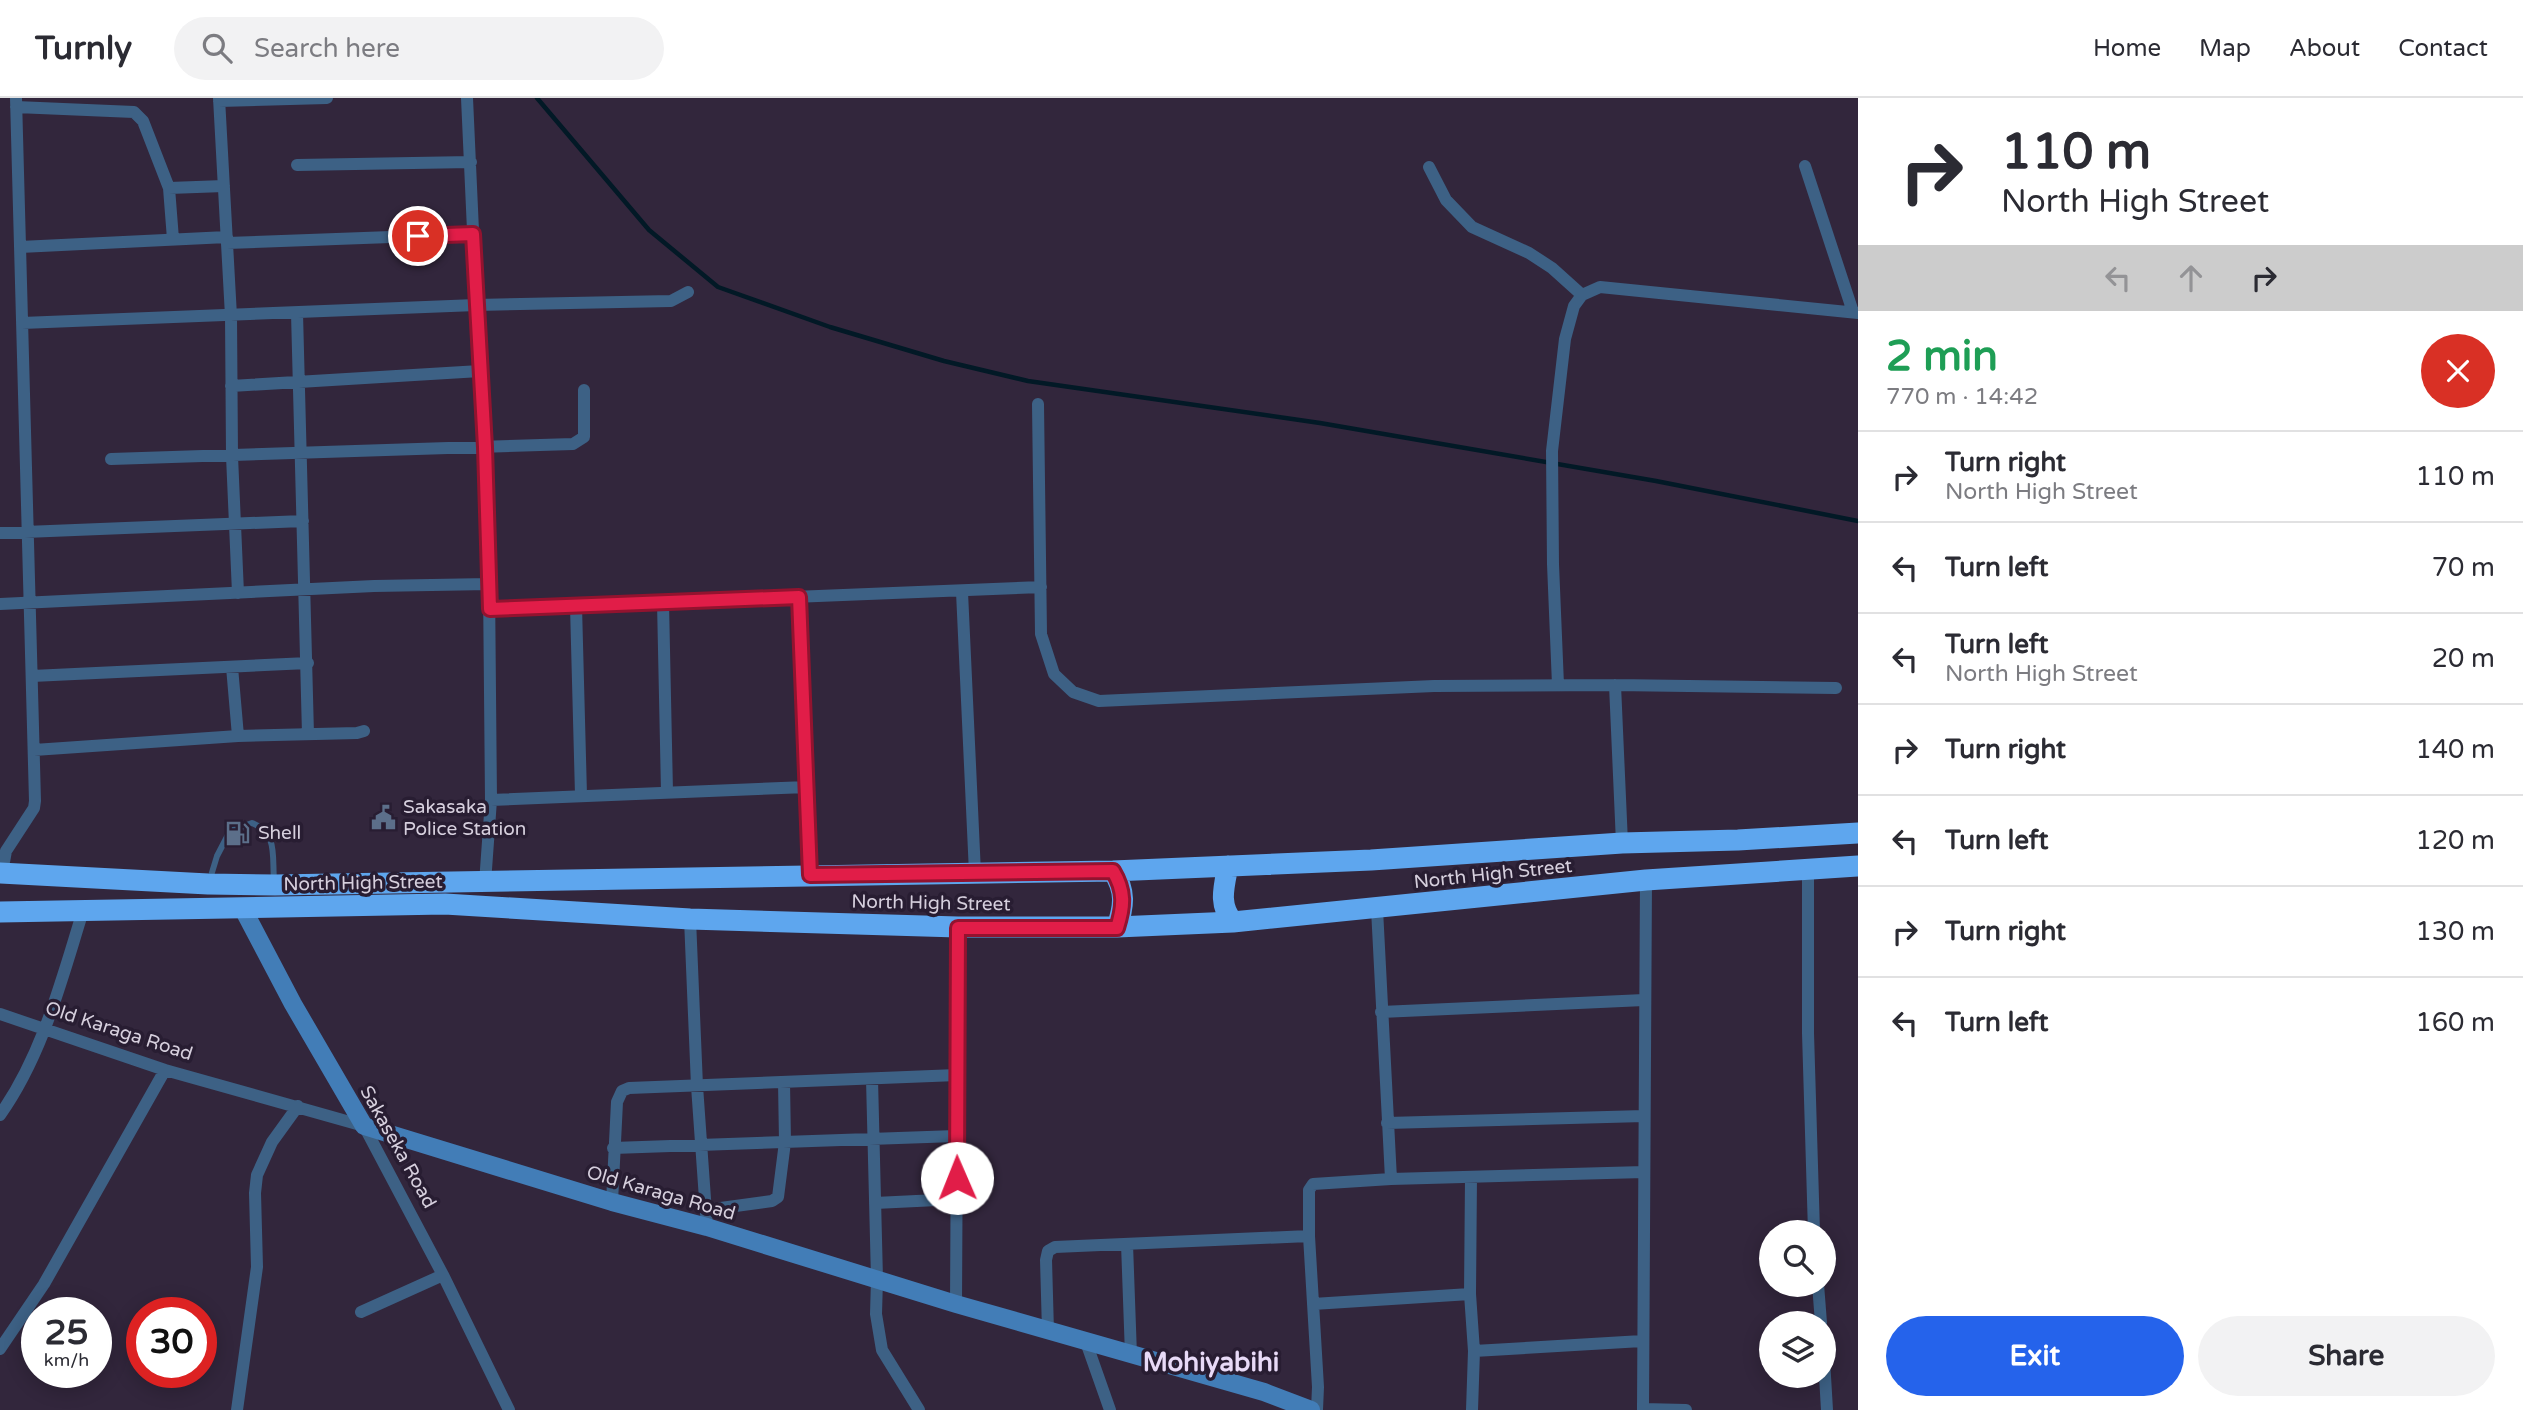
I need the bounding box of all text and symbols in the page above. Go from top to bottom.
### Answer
search box [174,17,664,80]
text: Turnly [35,29,132,68]
icon: search [198,29,236,67]
text: Search here [254,33,400,64]
text: Home [2093,34,2161,63]
text: Map [2199,34,2251,63]
text: About [2289,34,2360,63]
text: Contact [2398,34,2488,63]
text: 110 m [2001,123,2151,182]
icon: right [1886,126,1977,217]
text: North High Street [2001,183,2269,221]
pin [388,206,448,266]
icon: arrive [399,217,437,255]
icon: left [2099,259,2137,297]
icon: ahead [2172,259,2210,297]
icon: right [2245,259,2283,297]
text: 2 min [1886,331,1998,382]
button: close [2421,334,2495,408]
text: 770 m · 14:42 [1886,383,2038,411]
text: Turn right [1945,447,2066,478]
icon: right [1886,458,1924,496]
text: 110 m [2415,461,2495,492]
text: North High Street [1945,478,2138,506]
icon: left [1886,549,1924,587]
text: Turn left [1945,552,2048,583]
text: 70 m [2432,552,2495,583]
text: Turn left [1945,629,2048,660]
icon: left [1886,640,1924,678]
text: 20 m [2432,643,2495,674]
text: North High Street [1945,660,2138,688]
icon: right [1886,731,1924,769]
text: Turn right [1945,734,2066,765]
text: 140 m [2415,734,2495,765]
place label: Sakasaka Police Station [403,796,526,840]
public building icon: Sakasaka Police Station [369,804,397,832]
fuel station icon: Shell [224,819,252,847]
place label: Shell [258,822,301,844]
icon: left [1886,822,1924,860]
text: Turn left [1945,825,2048,856]
text: 120 m [2415,825,2495,856]
street label: North High Street [1413,855,1573,893]
street label: North High Street [283,871,443,895]
street label: North High Street [851,891,1011,915]
icon: right [1886,913,1924,951]
text: Turn right [1945,916,2066,947]
text: 130 m [2415,916,2495,947]
street label: Old Karaga Road [43,997,195,1065]
icon: left [1886,1004,1924,1042]
text: Turn left [1945,1007,2048,1038]
text: 160 m [2415,1007,2495,1038]
street label: Sakaseka Road [355,1082,441,1212]
position arrow [920,1141,994,1215]
street label: Old Karaga Road [584,1161,738,1225]
map controls [1759,1220,1836,1388]
button: search [1759,1220,1836,1297]
speed limit sign: 30 [126,1297,217,1388]
button: layers [1759,1311,1836,1388]
text: 25 [45,1312,88,1354]
button: Exit [1886,1316,2184,1396]
button: Share [2198,1316,2495,1396]
district label: Mohiyabihi [1143,1347,1279,1378]
text: km/h [44,1349,89,1371]

